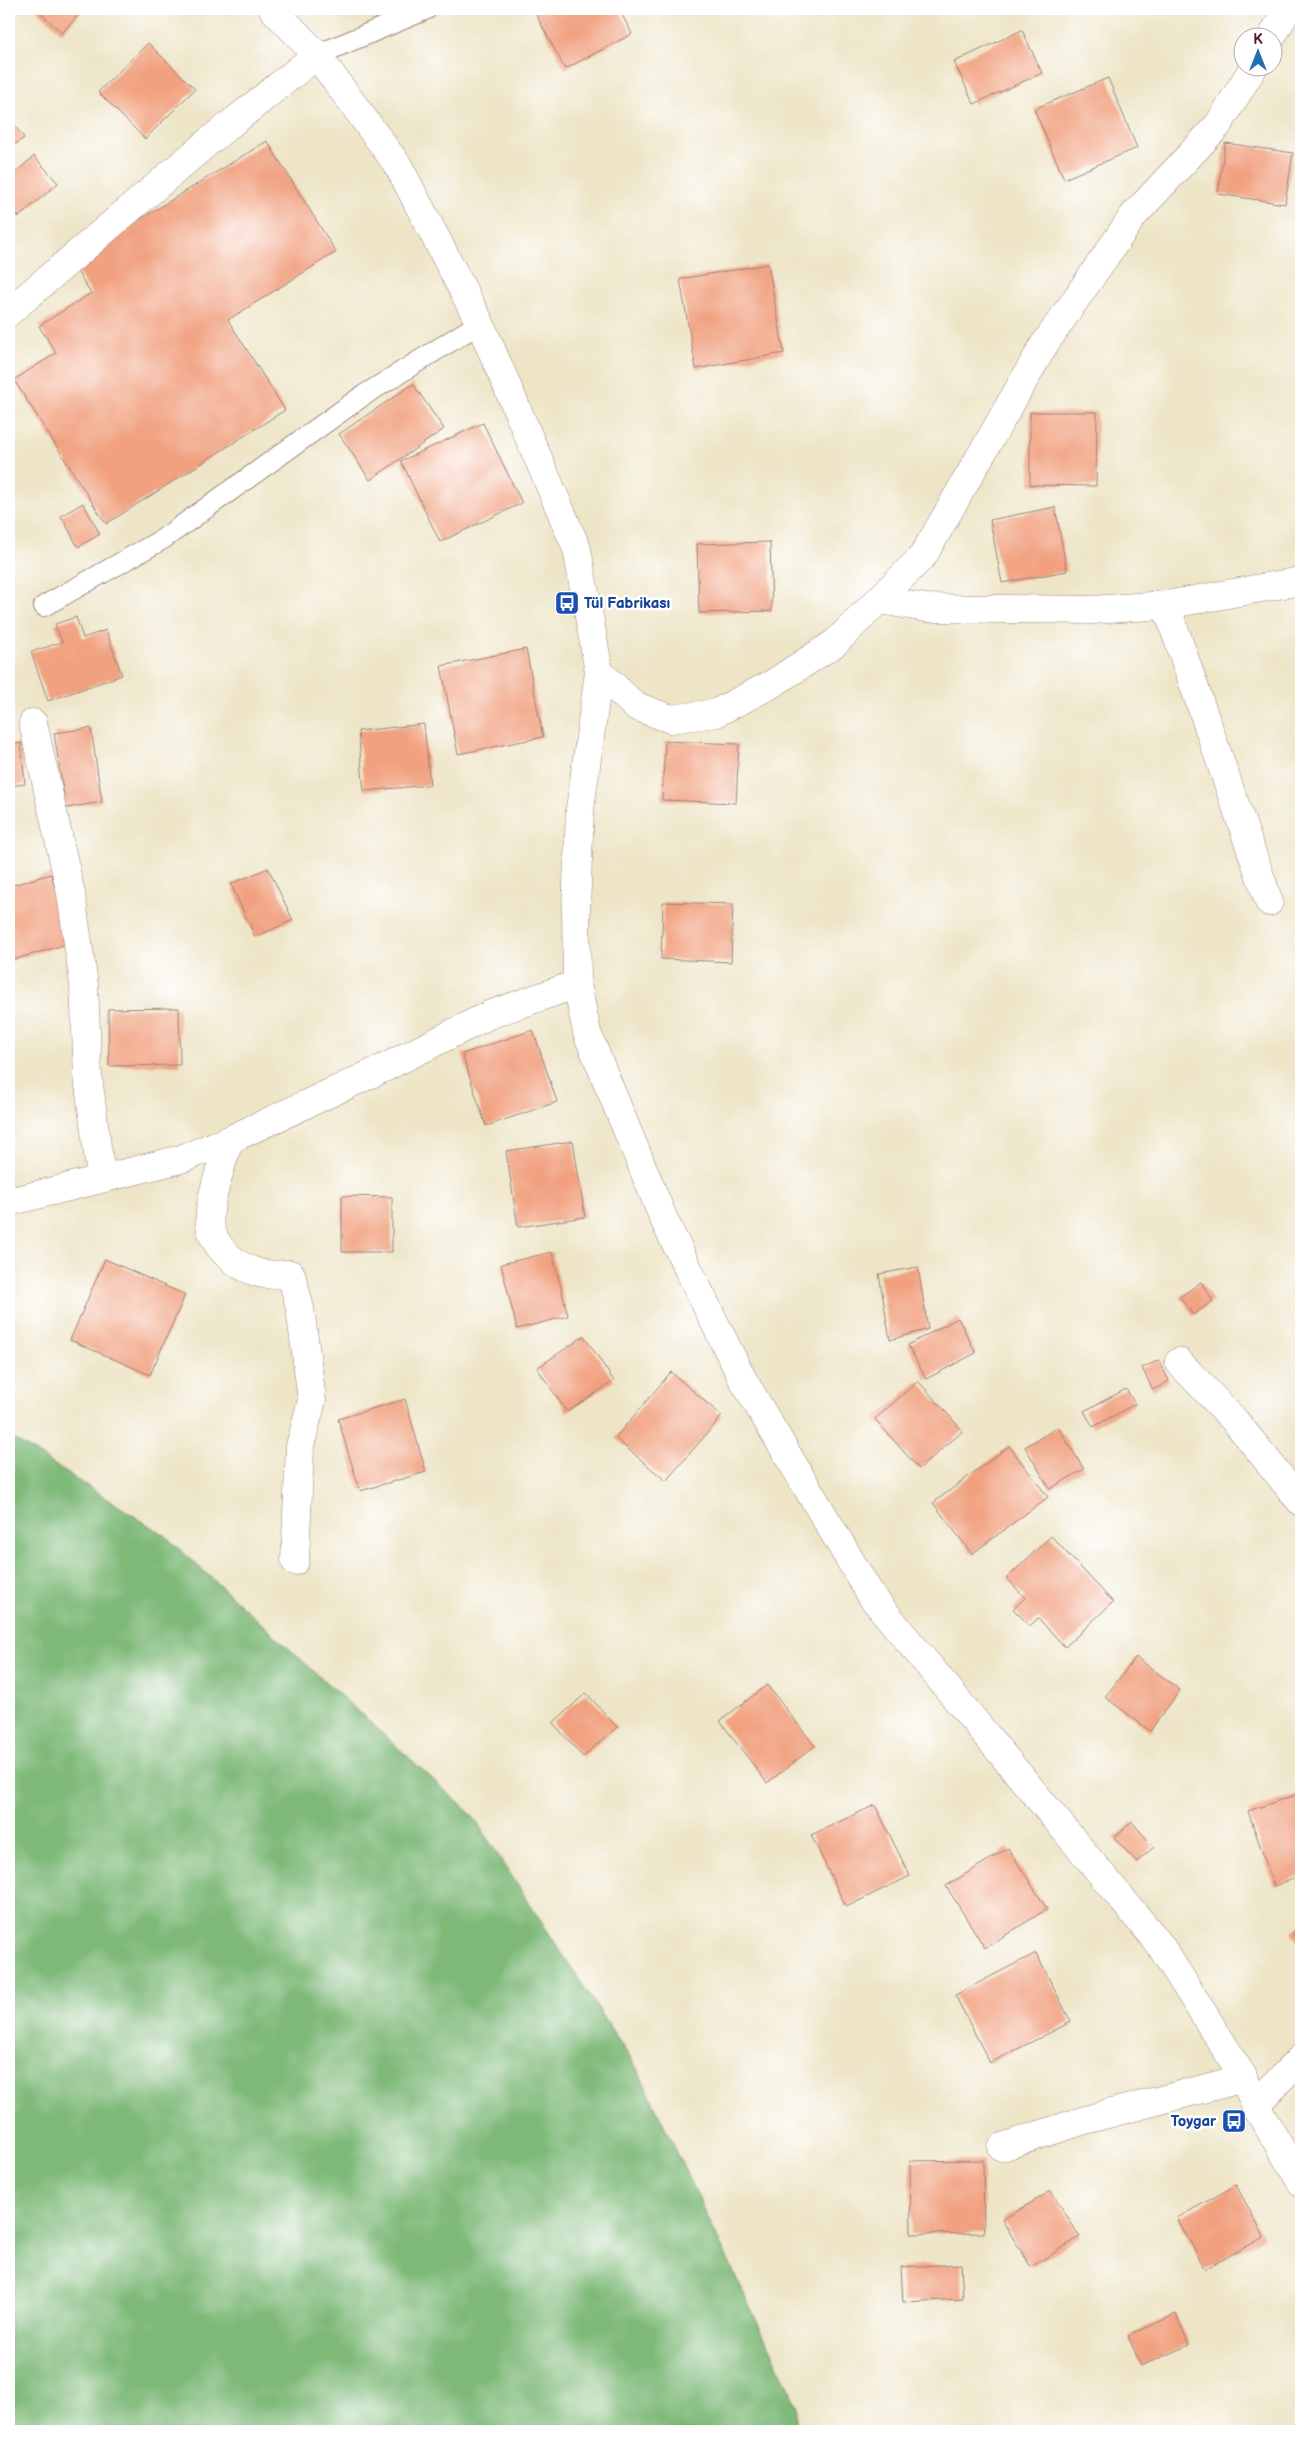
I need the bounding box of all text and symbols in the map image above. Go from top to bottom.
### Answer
north arrow [1232,28,1282,78]
text: K [1253,31,1263,48]
bus stop icon: Tül Fabrikası [554,590,580,616]
place label: Tül Fabrikası [584,594,670,613]
bus stop icon: Toygar [1221,2108,1247,2134]
place label: Toygar [1171,2112,1217,2131]

